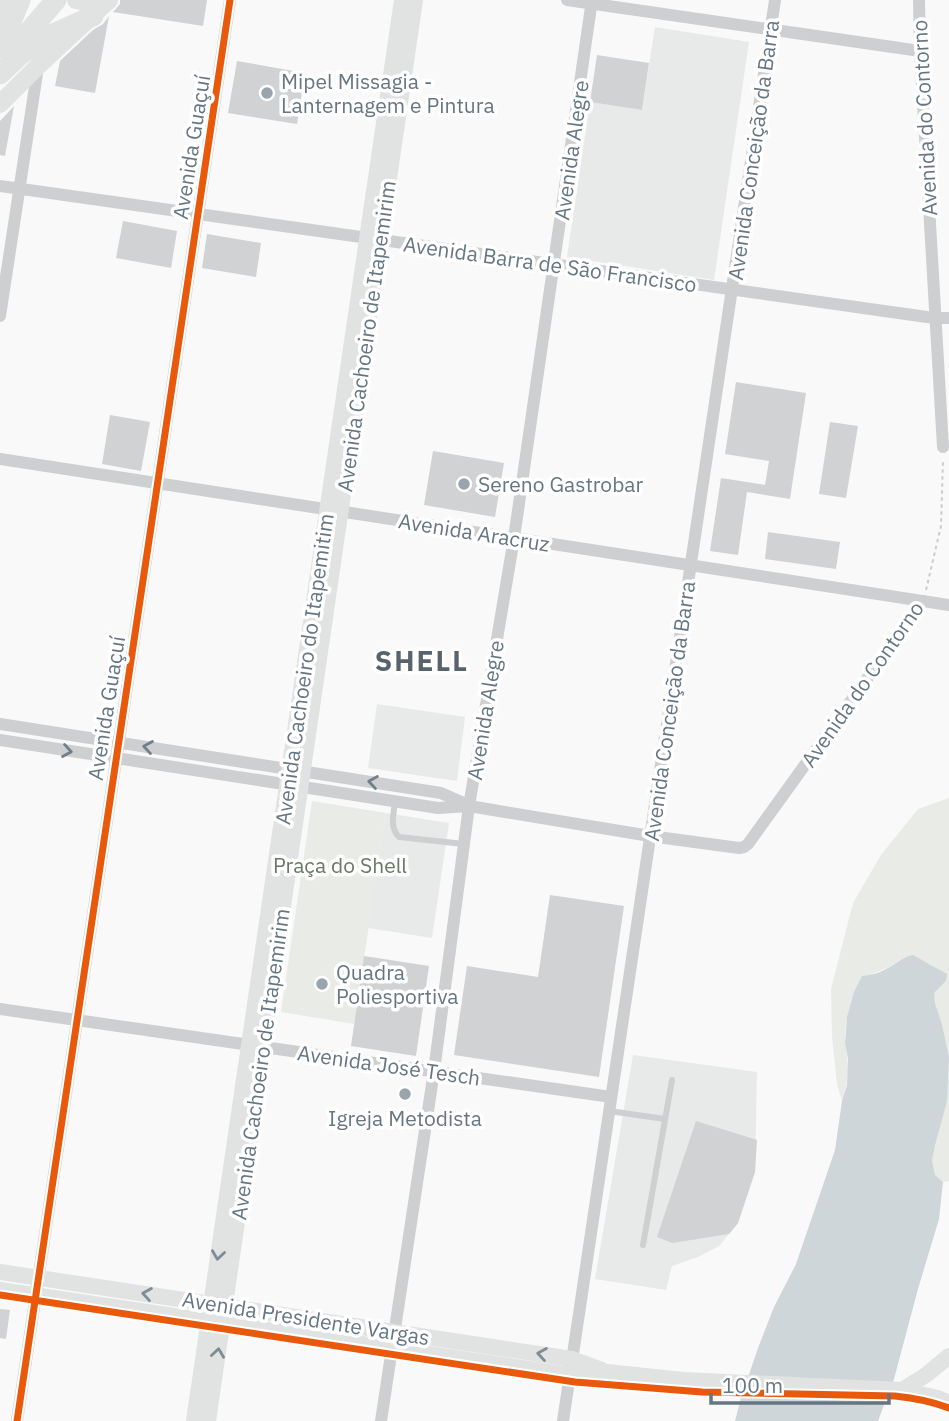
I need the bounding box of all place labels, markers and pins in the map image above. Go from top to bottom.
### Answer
place label: Mipel Missagia - Lanternagem e Pintura [281,67,495,119]
marker: Mipel Missagia - Lanternagem e Pintura [259,85,275,101]
place label: Sereno Gastrobar [478,470,644,498]
marker: Sereno Gastrobar [456,476,472,492]
place label: Quadra Poliesportiva [336,958,459,1010]
marker: Quadra Poliesportiva [314,976,330,992]
marker: Igreja Metodista [397,1086,413,1102]
place label: Igreja Metodista [328,1104,482,1132]

